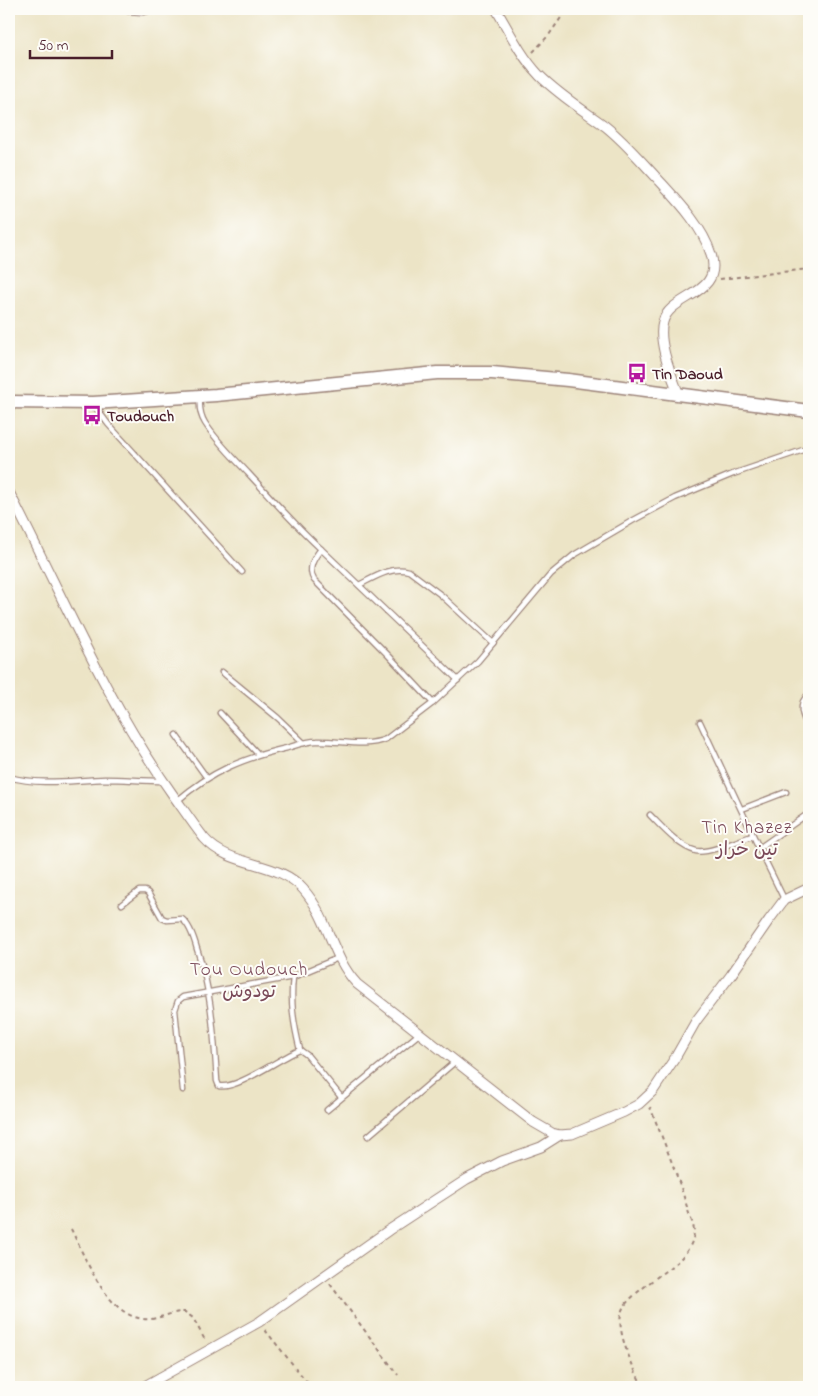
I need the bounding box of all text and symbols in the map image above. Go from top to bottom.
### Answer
scale bar [30,28,112,60]
text: 50 m [38,35,69,57]
bus stop icon: Tin Daoud [626,362,648,384]
place label: Tin Daoud [652,363,723,387]
bus stop icon: Toudouch [81,404,103,426]
place label: Toudouch [107,405,174,429]
district label: Tin Khazez تين خراز [701,815,793,864]
district label: Tou Oudouch تودوش [190,957,308,1006]

